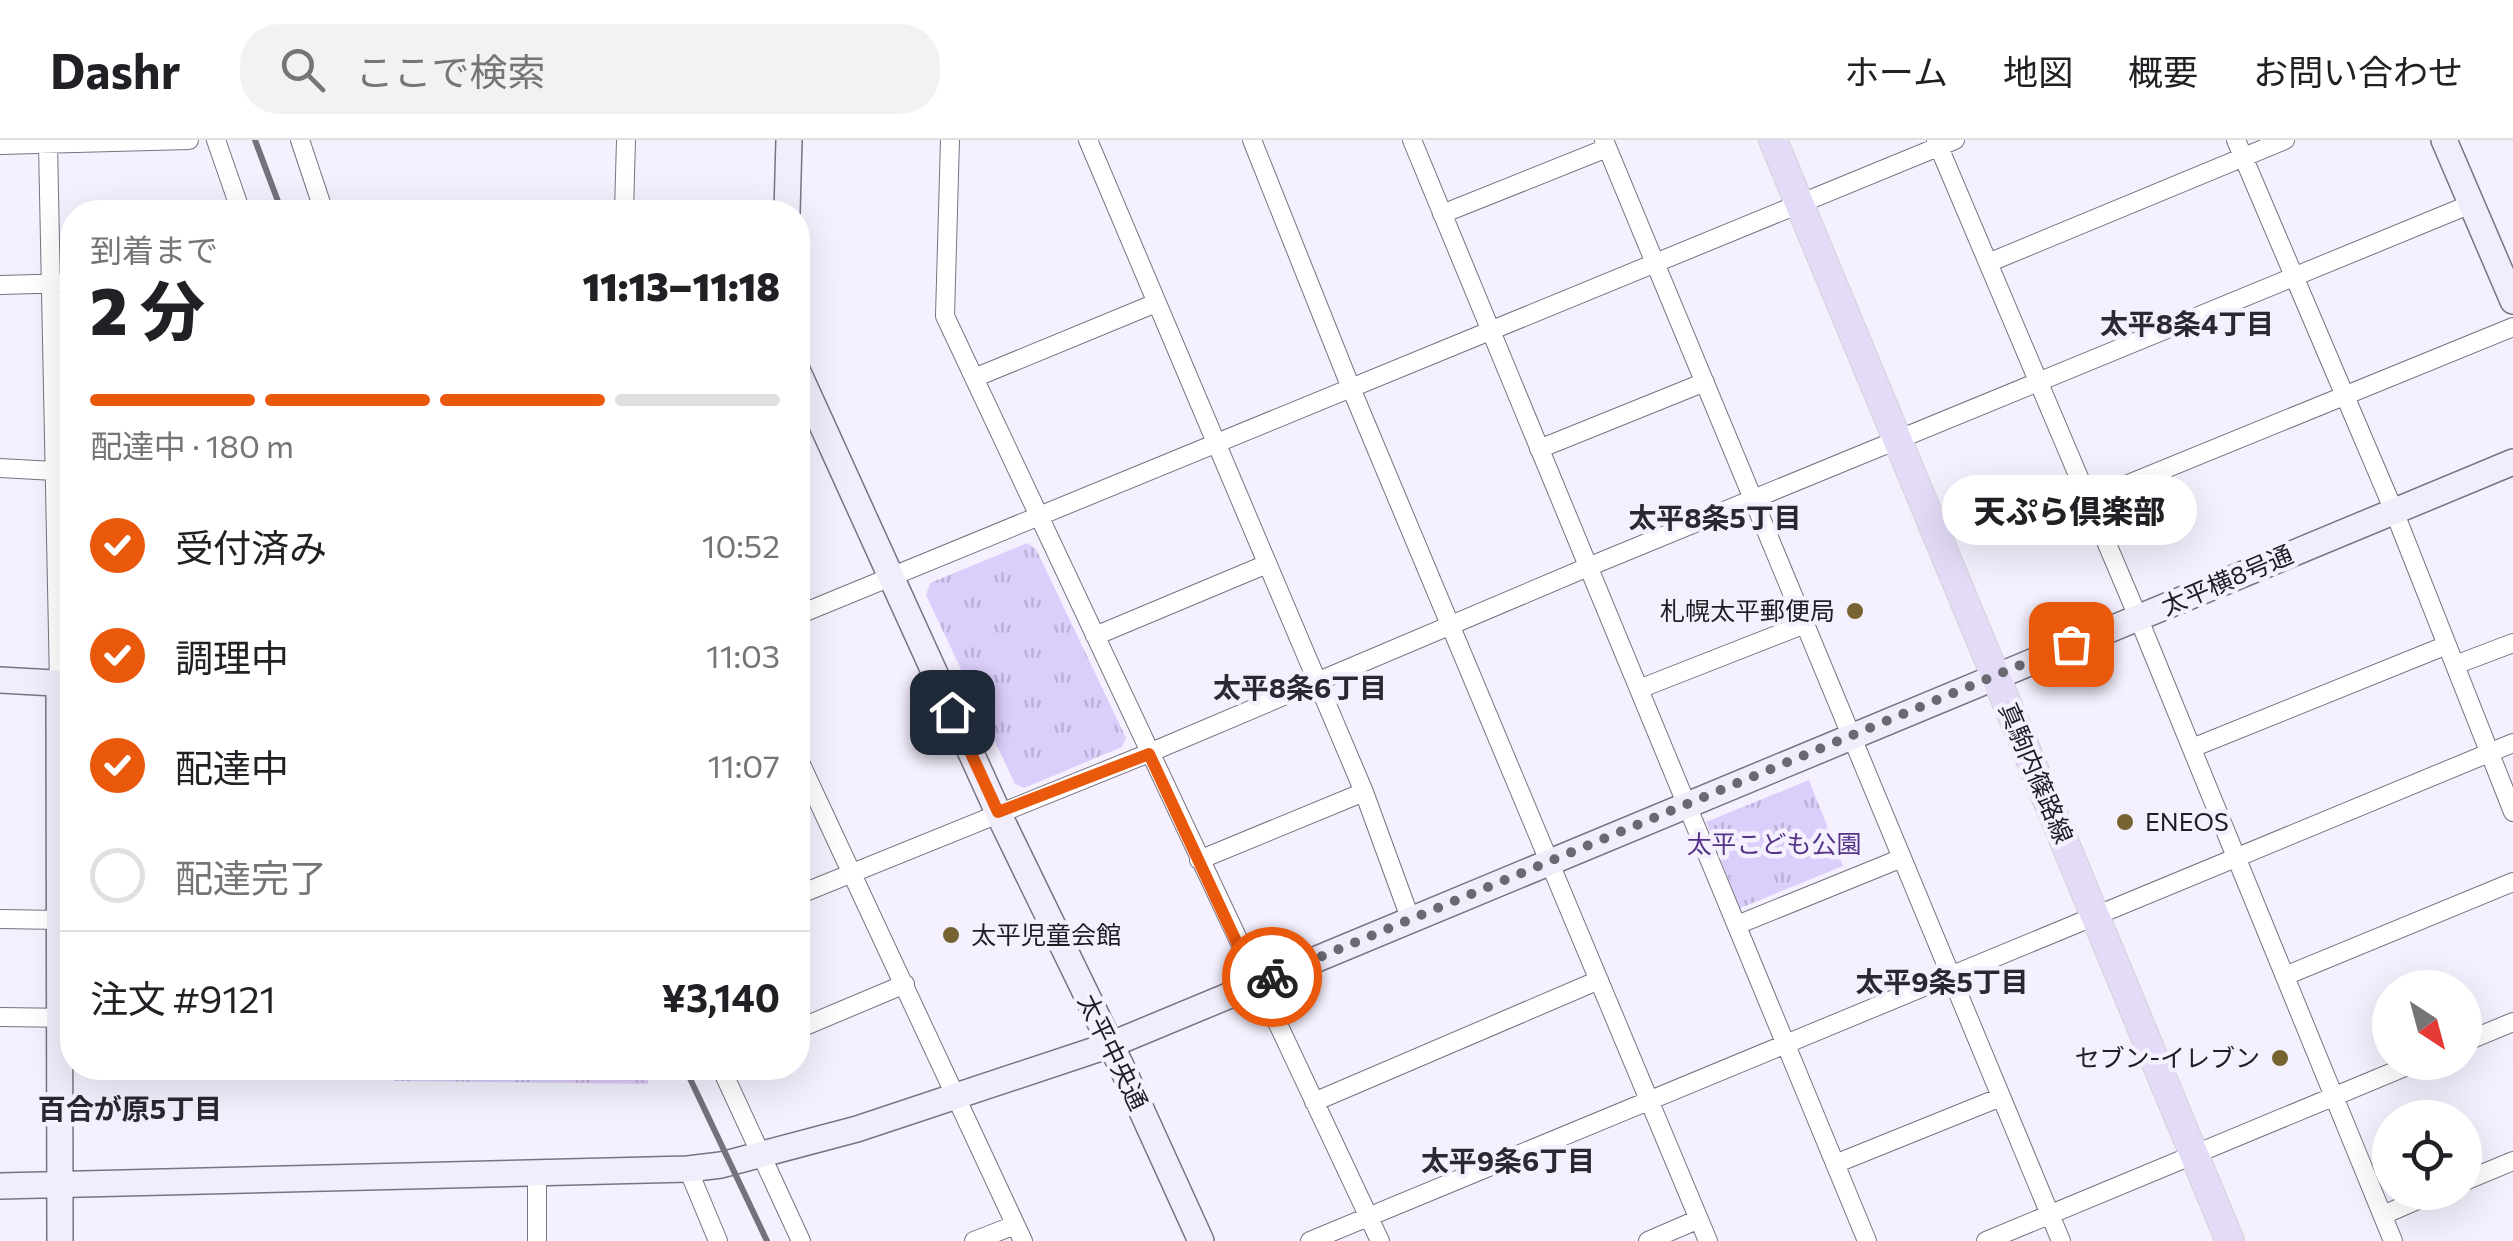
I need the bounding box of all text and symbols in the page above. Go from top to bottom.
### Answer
search box [240,24,940,114]
text: Dashr [50,40,180,99]
icon: search [275,42,330,97]
text: ここで検索 [355,47,545,94]
text: ホーム [1844,49,1948,92]
text: 地図 [2003,49,2073,92]
text: 概要 [2128,49,2198,92]
text: お問い合わせ [2253,49,2463,92]
text: 到着まで [90,229,218,269]
text: 11:13–11:18 [582,262,780,309]
text: 2 分 [90,269,205,348]
district label: 太平8条4丁目 [2100,306,2274,340]
text: 配達中 · 180 m [90,425,294,465]
callout: 天ぷら倶楽部 [1944,474,2198,544]
text: 天ぷら倶楽部 [1973,490,2166,530]
district label: 太平8条5丁目 [1628,500,1802,534]
icon: check [90,518,145,573]
text: 受付済み [175,523,327,570]
text: 10:52 [702,525,780,565]
street label: 太平横8号通 [2156,538,2297,620]
place label: 札幌太平郵便局 [1660,595,1835,625]
marker: 札幌太平郵便局 [1844,600,1866,622]
pin [2029,602,2114,687]
icon: bag [2044,617,2099,672]
icon: check [90,628,145,683]
text: 調理中 [175,633,289,680]
text: 11:03 [706,635,780,675]
pin [910,670,995,755]
district label: 太平8条6丁目 [1213,670,1387,704]
icon: home [925,685,980,740]
street label: 真駒内篠路線 [1994,698,2080,848]
icon: check [90,738,145,793]
text: 配達中 [175,743,289,790]
text: 11:07 [707,745,780,785]
place label: ENEOS [2145,806,2229,836]
marker: ENEOS [2114,811,2136,833]
park label: 太平こども公園 [1686,828,1862,858]
text: 配達完了 [175,853,327,900]
place label: 太平児童会館 [971,919,1121,949]
marker: 太平児童会館 [940,924,962,946]
courier [1222,927,1322,1027]
icon: bike [1245,950,1300,1005]
district label: 太平9条5丁目 [1855,964,2029,998]
north arrow [2372,970,2482,1080]
map controls [2372,970,2482,1210]
text: ¥3,140 [661,973,780,1020]
text: 注文 #9121 [90,974,276,1021]
street label: 太平中央通 [1073,989,1155,1114]
place label: セブン-イレブン [2074,1042,2260,1072]
marker: セブン-イレブン [2269,1047,2291,1069]
district label: 百合が原5丁目 [38,1091,222,1125]
button: locate [2372,1100,2482,1210]
district label: 太平9条6丁目 [1421,1143,1595,1177]

